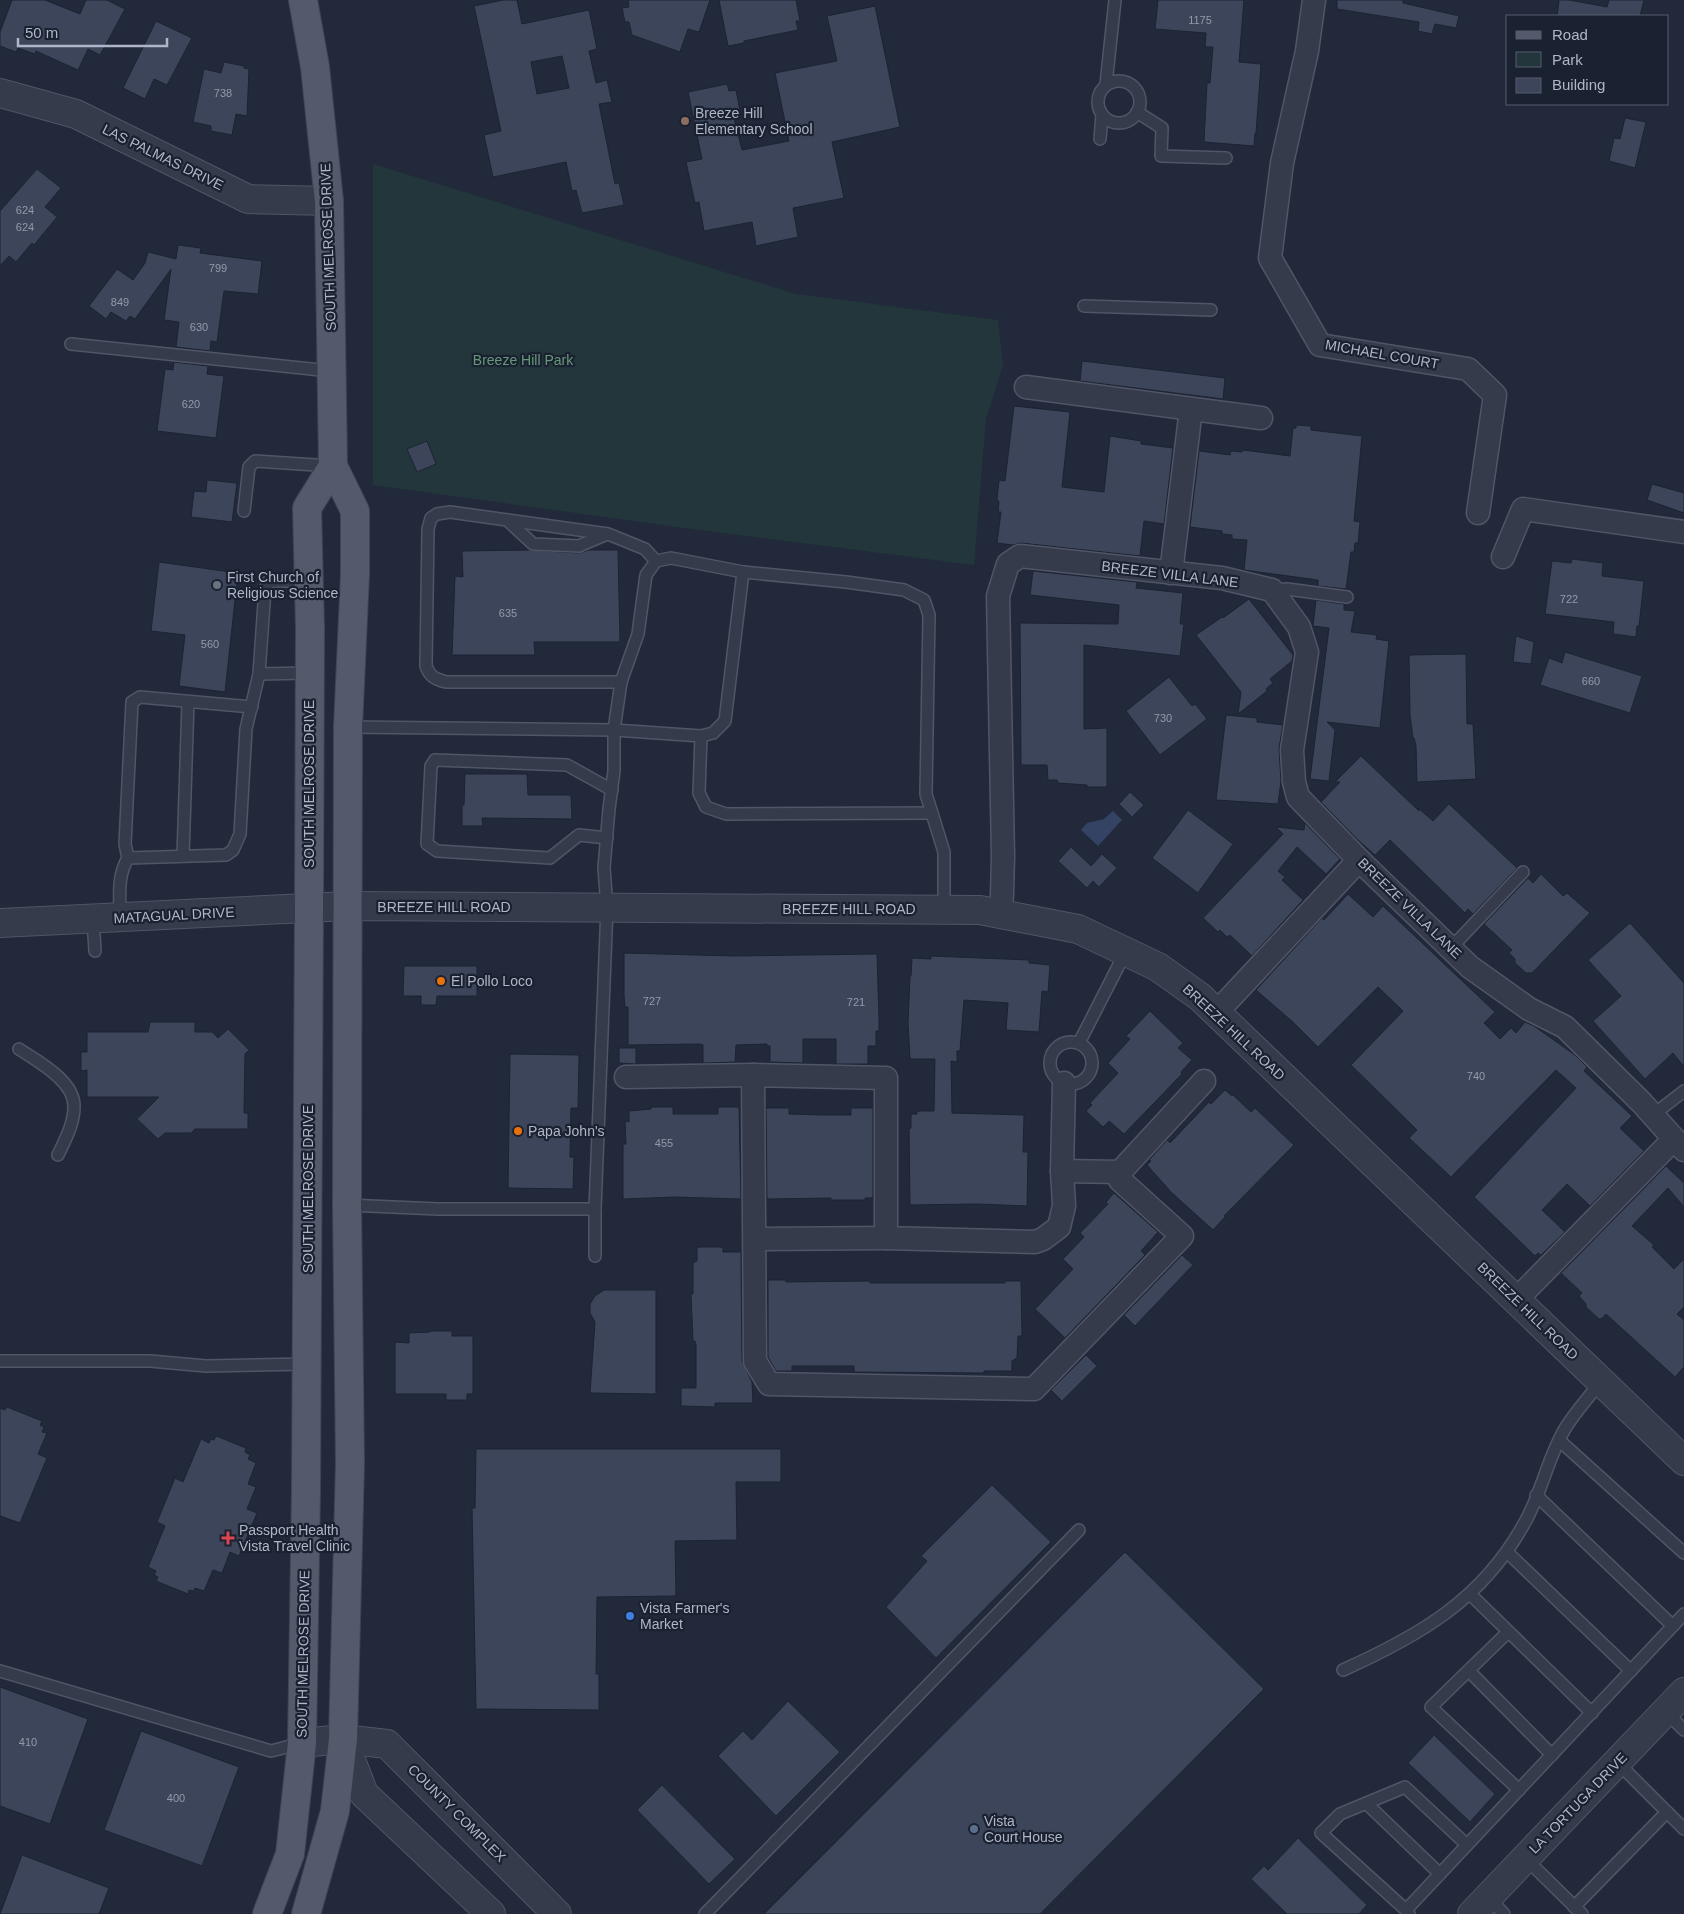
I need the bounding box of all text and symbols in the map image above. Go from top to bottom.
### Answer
house number: 1175 [1188,14,1212,26]
scale bar [18,15,166,47]
legend [1506,15,1669,105]
text: 50 m [25,24,58,41]
text: Road [1552,26,1588,43]
text: Park [1552,51,1583,68]
text: Building [1552,76,1605,93]
house number: 738 [214,87,232,99]
place label: Breeze Hill Elementary School [695,105,813,137]
marker: Breeze Hill Elementary School [679,115,691,127]
street label: LAS PALMAS DRIVE [100,121,226,193]
street label: SOUTH MELROSE DRIVE [317,163,339,331]
house number: 624 [16,204,34,216]
house number: 624 [16,221,34,233]
house number: 799 [209,262,227,274]
house number: 849 [111,296,129,308]
house number: 630 [190,321,208,333]
street label: MICHAEL COURT [1324,336,1441,372]
park label: Breeze Hill Park [473,352,574,368]
house number: 620 [182,398,200,410]
street label: BREEZE VILLA LANE [1101,558,1239,590]
place label: First Church of Religious Science [227,569,338,601]
marker: First Church of Religious Science [211,579,223,591]
house number: 722 [1560,593,1578,605]
house number: 635 [499,607,517,619]
house number: 560 [201,638,219,650]
house number: 660 [1582,675,1600,687]
street label: SOUTH MELROSE DRIVE [301,700,317,868]
house number: 730 [1154,712,1172,724]
street label: BREEZE VILLA LANE [1355,854,1465,962]
street label: BREEZE HILL ROAD [377,899,511,915]
street label: BREEZE HILL ROAD [782,901,916,917]
street label: MATAGUAL DRIVE [113,904,235,926]
place label: El Pollo Loco [451,973,533,989]
marker: El Pollo Loco [435,975,447,987]
street label: BREEZE HILL ROAD [1180,981,1288,1083]
house number: 727 [643,995,661,1007]
house number: 721 [847,996,865,1008]
house number: 740 [1467,1070,1485,1082]
street label: SOUTH MELROSE DRIVE [300,1105,316,1273]
place label: Papa John's [528,1123,605,1139]
marker: Papa John's [512,1125,524,1137]
house number: 455 [655,1137,673,1149]
street label: BREEZE HILL ROAD [1474,1259,1582,1363]
place label: Passport Health Vista Travel Clinic [239,1522,350,1554]
marker: Passport Health Vista Travel Clinic [221,1531,235,1545]
street label: SOUTH MELROSE DRIVE [294,1570,312,1738]
place label: Vista Farmer's Market [640,1600,730,1632]
marker: Vista Farmer's Market [624,1610,636,1622]
house number: 410 [19,1736,37,1748]
street label: LA TORTUGA DRIVE [1526,1749,1630,1857]
street label: COUNTY COMPLEX [405,1761,510,1866]
house number: 400 [167,1792,185,1804]
place label: Vista Court House [984,1813,1063,1845]
marker: Vista Court House [968,1823,980,1835]

